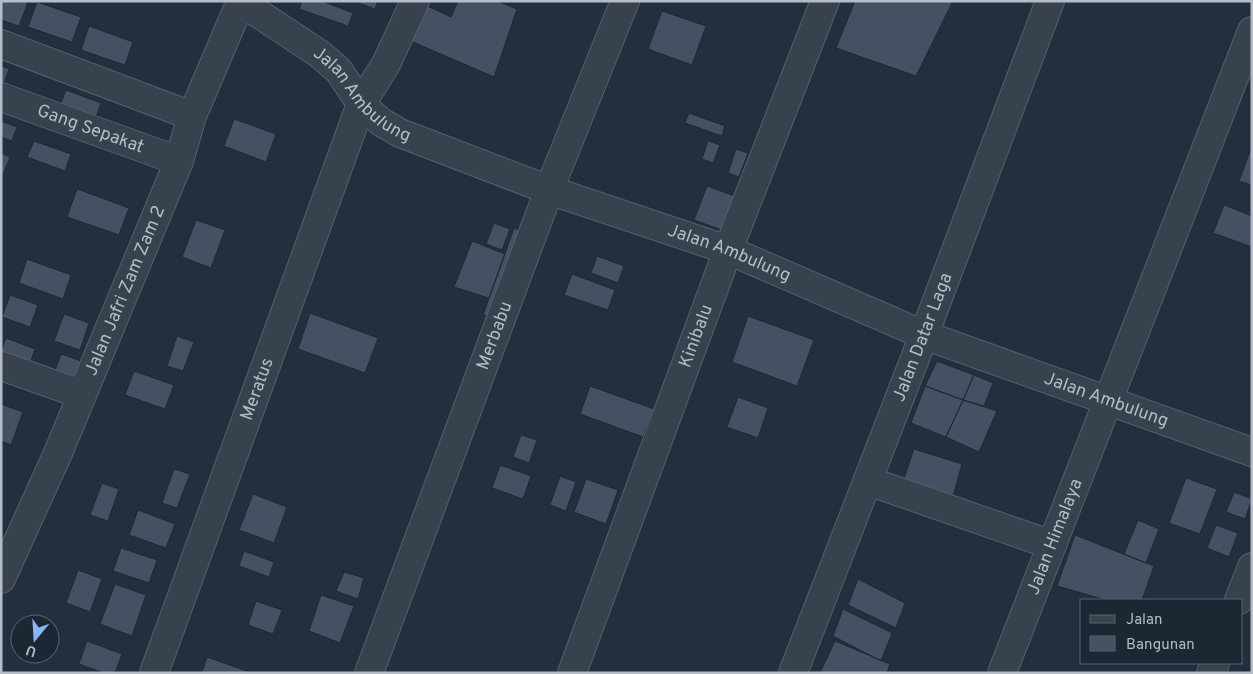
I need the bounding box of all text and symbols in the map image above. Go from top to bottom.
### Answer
street label: Jalan Ambulung [309,41,414,148]
street label: Gang Sepakat [34,99,147,159]
street label: Jalan Jafri Zam Zam 2 [80,202,171,379]
street label: Jalan Ambulung [664,219,794,287]
street label: Jalan Datar Laga [888,269,958,405]
street label: Merbabu [471,298,518,373]
street label: Kinibalu [674,301,718,371]
street label: Meratus [235,355,279,424]
street label: Jalan Ambulung [1041,367,1172,433]
street label: Jalan Himalaya [1022,476,1088,598]
legend [1080,599,1243,664]
text: Jalan [1126,611,1163,630]
north arrow [10,614,60,664]
text: Bangunan [1126,636,1195,655]
text: U [24,640,39,660]

